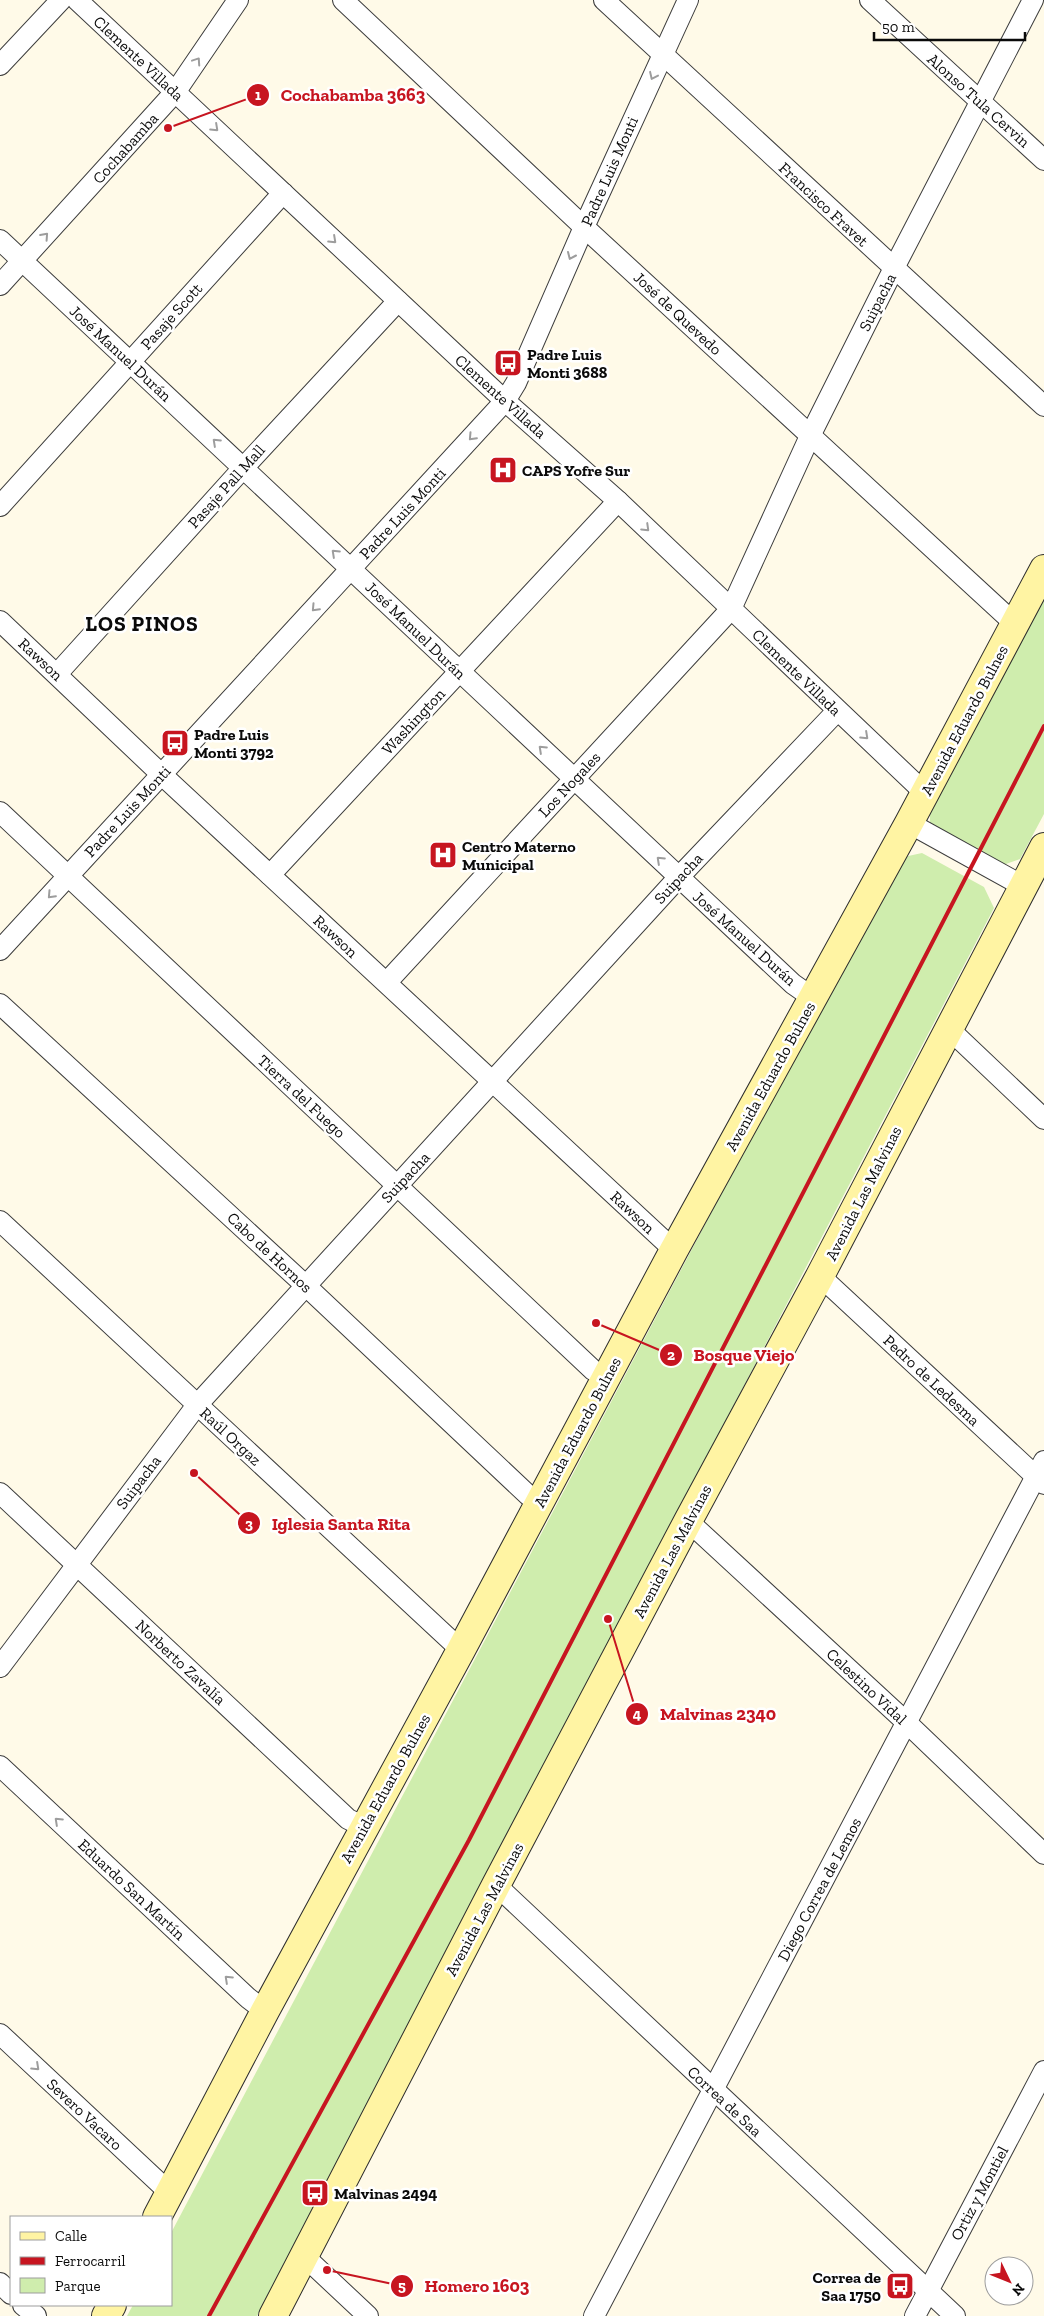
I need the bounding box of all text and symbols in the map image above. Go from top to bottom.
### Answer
scale bar [874,10,1025,42]
street label: Clemente Villada [90,12,188,105]
text: 50 m [882,18,915,36]
street label: Alonso Tula Cervin [923,49,1034,152]
one-way arrow [191,57,200,66]
one-way arrow [649,71,659,80]
callout: Cochabamba 3663 [246,78,435,111]
text: Cochabamba 3663 [281,84,426,106]
text: 1 [255,86,261,104]
street label: Cochabamba [89,109,162,188]
street label: Padre Luis Monti [577,113,642,229]
one-way arrow [209,122,218,131]
street label: Francisco Fravet [775,158,872,251]
one-way arrow [39,233,48,242]
one-way arrow [328,234,337,243]
one-way arrow [567,251,578,260]
street label: José de Quevedo [630,268,726,359]
street label: Suipacha [855,270,900,334]
street label: Pasaje Scott [137,279,206,353]
street label: José Manuel Durán [66,301,176,406]
place label: Padre Luis Monti 3688 [527,345,608,382]
bus stop icon: Padre Luis Monti 3688 [493,348,523,378]
street label: Clemente Villada [451,350,550,443]
one-way arrow [469,431,478,440]
one-way arrow [213,439,222,448]
street label: Pasaje Pall Mall [184,441,269,532]
hospital icon: CAPS Yofre Sur [488,455,518,485]
place label: CAPS Yofre Sur [522,461,630,480]
street label: Padre Luis Monti [355,463,450,563]
one-way arrow [640,522,649,531]
one-way arrow [331,550,340,559]
street label: José Manuel Durán [361,578,470,684]
one-way arrow [312,602,321,611]
district label: LOS PINOS [85,611,199,636]
street label: Clemente Villada [748,625,845,720]
street label: Rawson [15,634,67,685]
street label: Avenida Eduardo Bulnes [917,642,1012,799]
street label: Washington [378,684,449,758]
place label: Padre Luis Monti 3792 [194,725,274,762]
bus stop icon: Padre Luis Monti 3792 [160,728,190,758]
one-way arrow [859,730,868,739]
one-way arrow [538,745,547,754]
street label: Los Nogales [534,748,604,821]
street label: Padre Luis Monti [80,761,175,861]
place label: Centro Materno Municipal [462,837,576,874]
hospital icon: Centro Materno Municipal [428,840,458,870]
street label: Suipacha [650,849,707,908]
one-way arrow [657,857,666,866]
street label: José Manuel Durán [689,887,801,990]
one-way arrow [47,889,56,898]
street label: Rawson [310,911,362,962]
street label: Avenida Eduardo Bulnes [721,998,819,1154]
street label: Tierra del Fuego [254,1051,350,1142]
street label: Avenida Las Malvinas [821,1123,906,1264]
street label: Suipacha [377,1148,434,1207]
street label: Rawson [607,1187,659,1238]
street label: Cabo de Hornos [223,1208,316,1297]
street label: Pedro de Ledesma [880,1331,984,1430]
callout: Bosque Viejo [658,1339,805,1372]
text: Bosque Viejo [694,1344,795,1366]
text: 2 [667,1346,675,1364]
street label: Avenida Eduardo Bulnes [530,1354,625,1511]
street label: Raúl Orgaz [196,1403,265,1470]
street label: Suipacha [112,1451,165,1513]
street label: Avenida Las Malvinas [629,1481,716,1621]
callout: Iglesia Santa Rita [237,1507,420,1540]
text: Iglesia Santa Rita [272,1513,410,1535]
text: 3 [245,1515,253,1533]
street label: Norberto Zavalía [132,1616,230,1709]
street label: Celestino Vidal [823,1644,911,1728]
callout: Malvinas 2340 [625,1697,786,1730]
text: Malvinas 2340 [660,1703,776,1725]
text: 4 [633,1705,642,1723]
street label: Avenida Eduardo Bulnes [336,1710,434,1866]
street label: Diego Correa de Lemos [774,1814,865,1964]
one-way arrow [55,1818,64,1827]
street label: Eduardo San Martín [74,1835,190,1944]
street label: Avenida Las Malvinas [441,1839,528,1979]
one-way arrow [225,1976,234,1985]
one-way arrow [30,2061,39,2070]
street label: Correa de Saa [684,2062,766,2141]
street label: Severo Vacaro [43,2075,126,2154]
street label: Ortiz y Montiel [947,2143,1012,2244]
bus stop icon: Malvinas 2494 [300,2178,330,2208]
place label: Malvinas 2494 [334,2184,437,2203]
legend [10,2216,172,2306]
text: Calle [55,2227,87,2245]
text: Ferrocarril [55,2252,125,2270]
north arrow [984,2256,1034,2306]
place label: Correa de Saa 1750 [813,2268,881,2305]
callout: Homero 1603 [389,2269,539,2302]
bus stop icon: Correa de Saa 1750 [885,2271,915,2301]
text: Homero 1603 [425,2275,530,2297]
text: Parque [55,2277,101,2295]
text: 5 [398,2277,406,2295]
text: N [1008,2280,1028,2299]

